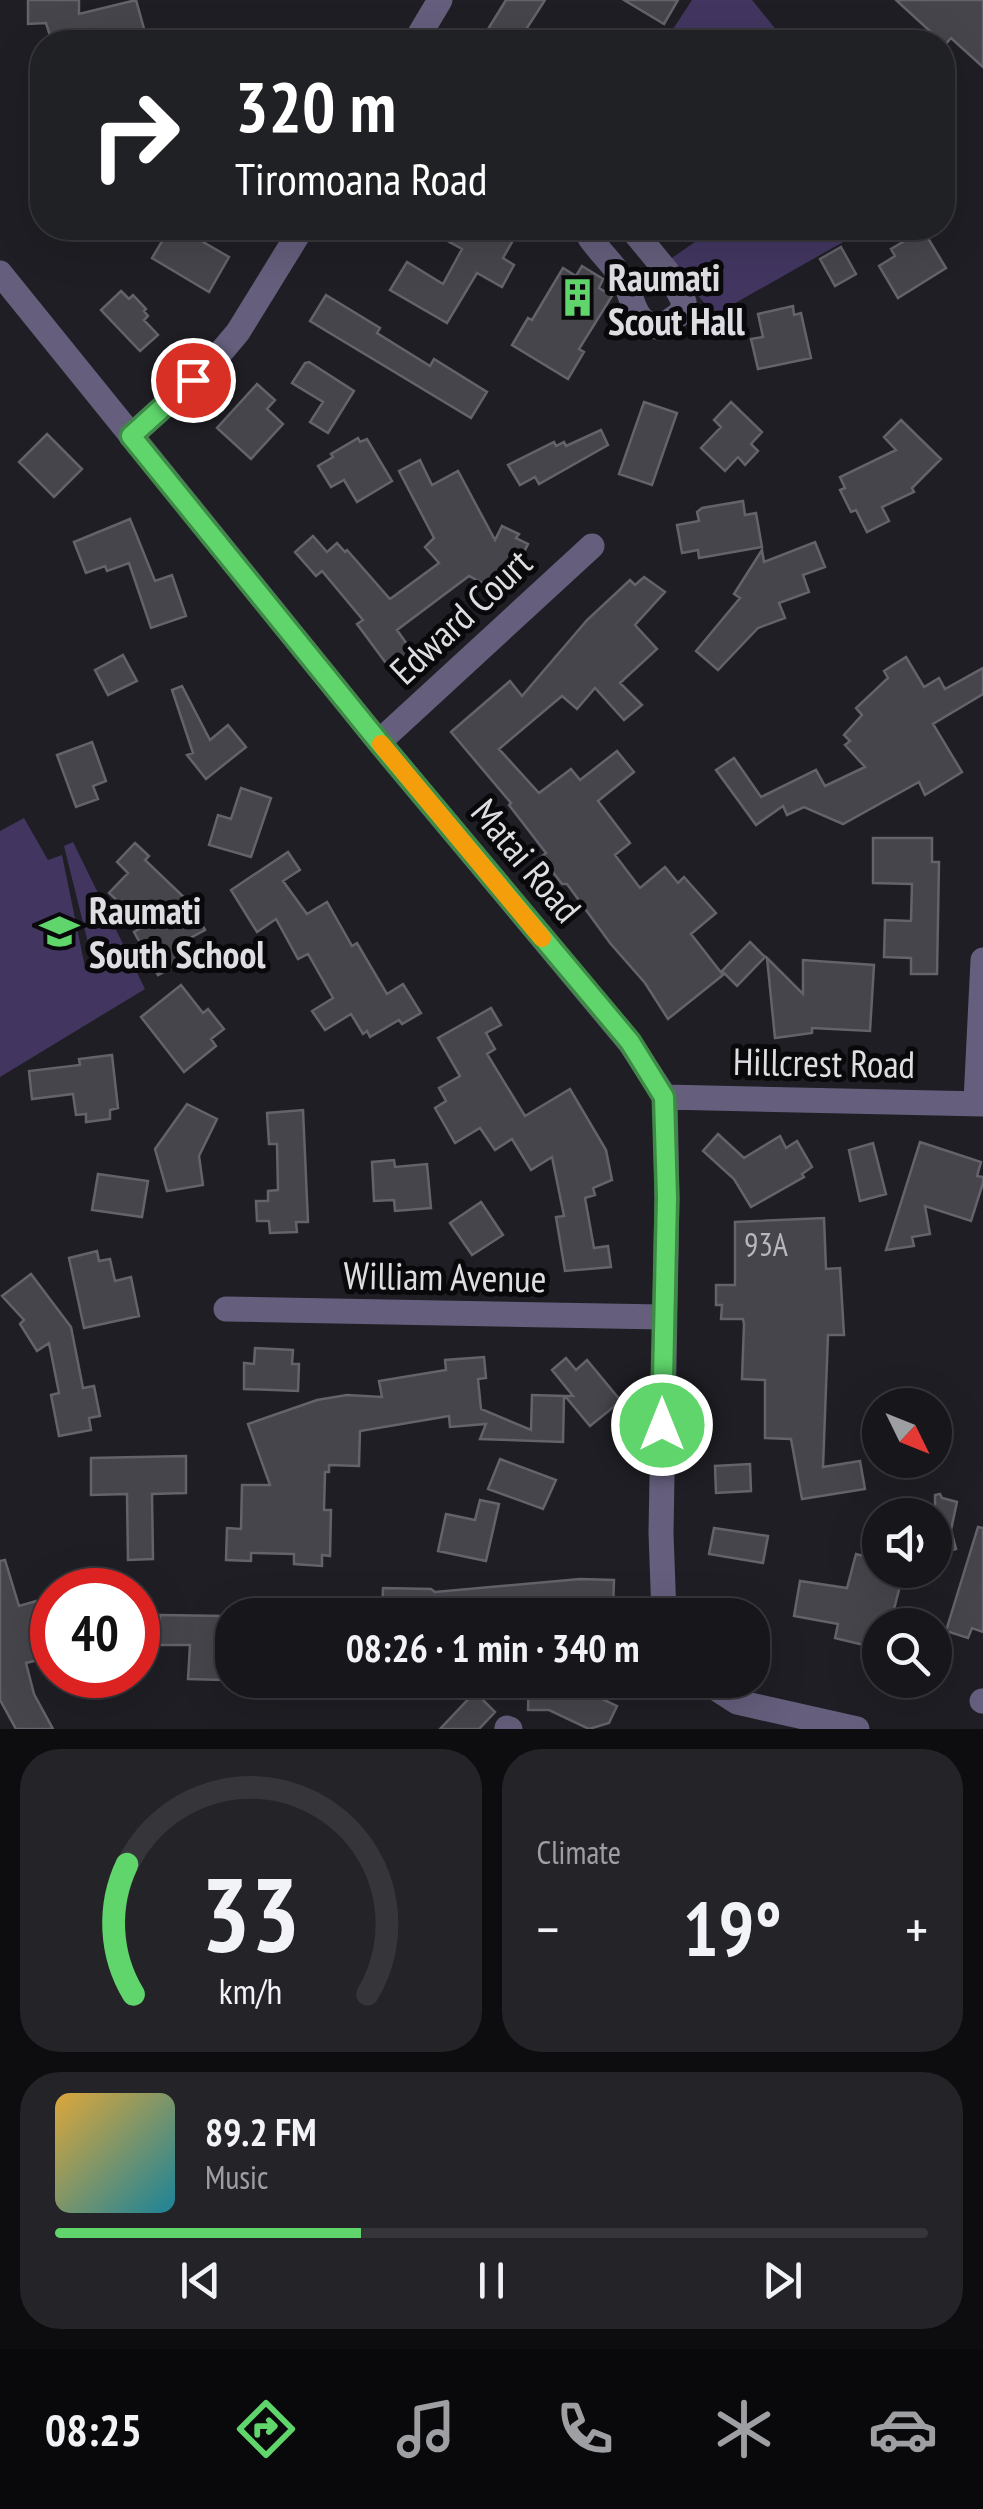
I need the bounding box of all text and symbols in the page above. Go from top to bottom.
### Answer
text: 320 m [235,61,396,151]
icon: right [70,70,200,200]
text: Tiromoana Road [235,149,487,207]
place label: Raumati Scout Hall [608,252,745,345]
building icon: Raumati Scout Hall [557,277,599,319]
pin [151,338,236,423]
icon: arrive [166,353,221,408]
street label: Edward Court [379,538,542,694]
street label: Matai Road [461,788,593,932]
place label: Raumati South School [89,885,266,978]
school or university icon: Raumati South School [38,910,80,952]
street label: Hillcrest Road [733,1036,915,1088]
house number: 93A [744,1223,788,1265]
street label: William Avenue [343,1250,547,1302]
position arrow [610,1373,714,1477]
north arrow [862,1388,952,1478]
map controls [862,1388,952,1698]
button: sound [862,1498,952,1588]
speed limit sign: 40 [30,1568,160,1698]
button: search [862,1608,952,1698]
text: 08:26 · 1 min · 340 m [346,1623,639,1672]
text: Climate [537,1831,621,1873]
text: 33 [201,1846,300,1981]
text: 19° [683,1880,782,1977]
text: − [537,1893,559,1964]
text: + [905,1893,928,1964]
text: km/h [219,1968,282,2014]
text: 89.2 FM [205,2107,317,2156]
text: Music [205,2156,268,2198]
icon: previous [173,2253,228,2308]
icon: pause [464,2253,519,2308]
icon: next [755,2253,810,2308]
icon: directions [231,2394,301,2464]
icon: music [391,2394,461,2464]
icon: phone [550,2394,620,2464]
icon: climate [709,2394,779,2464]
icon: car [868,2394,938,2464]
text: 08:25 [45,2400,142,2458]

